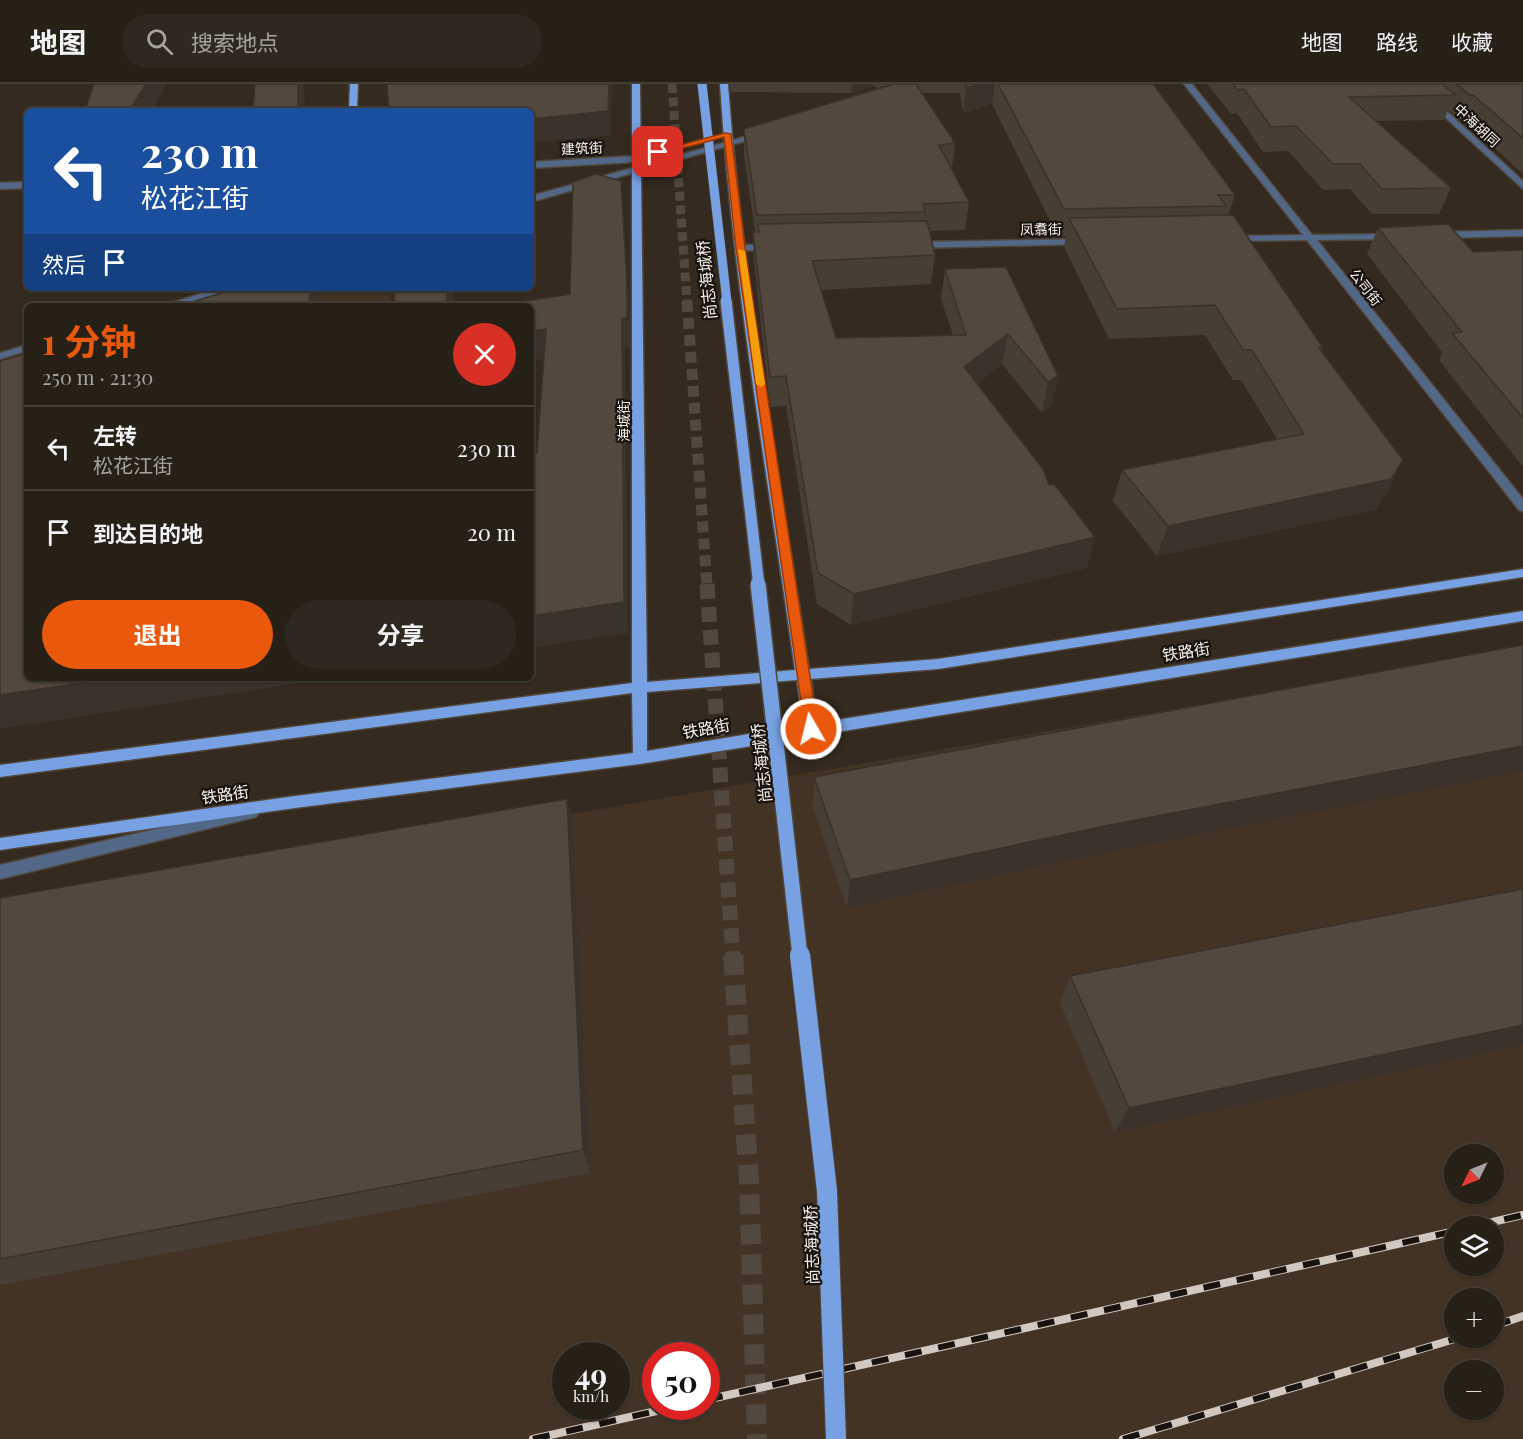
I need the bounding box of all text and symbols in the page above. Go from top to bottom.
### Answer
search box [122,14,542,68]
text: 地图 [30,23,86,60]
icon: search [143,25,176,58]
text: 搜索地点 [191,27,279,57]
text: 地图 [1301,27,1343,55]
text: 路线 [1376,27,1418,55]
text: 收藏 [1451,27,1493,55]
street label: 中海胡同 [1450,99,1504,151]
text: 230 m [141,123,258,179]
pin [632,126,683,177]
icon: left [42,132,120,210]
icon: arrive [641,135,674,168]
street label: 建筑街 [561,137,603,159]
text: 松花江街 [141,179,249,215]
street label: 凤翥街 [1020,219,1062,239]
street label: 尚志海城桥 [691,239,721,321]
icon: arrive [98,246,131,279]
text: 然后 [42,249,86,279]
street label: 公司街 [1346,265,1386,309]
text: 1 分钟 [42,316,136,364]
button: close [453,323,516,386]
text: 250 m · 21:30 [42,363,153,390]
street label: 海城街 [614,400,633,442]
text: 左转 [93,420,137,450]
icon: left [42,432,75,465]
text: 230 m [457,433,516,463]
text: 松花江街 [93,451,173,478]
icon: arrive [42,516,75,549]
text: 20 m [467,517,516,547]
text: 到达目的地 [93,518,203,548]
button: 退出 [42,600,273,669]
button: 分享 [285,600,516,669]
street label: 铁路街 [1161,637,1211,665]
position arrow [779,697,843,761]
street label: 铁路街 [681,713,731,743]
street label: 尚志海城桥 [746,722,776,804]
street label: 铁路街 [200,780,250,808]
north arrow [1444,1144,1504,1204]
map controls [1444,1144,1504,1420]
street label: 尚志海城桥 [799,1205,823,1285]
button: layers [1444,1216,1504,1276]
button: + [1444,1288,1504,1348]
speed limit sign: 50 [642,1342,720,1420]
text: 49 [575,1354,607,1394]
button: − [1444,1360,1504,1420]
text: km/h [573,1386,609,1406]

